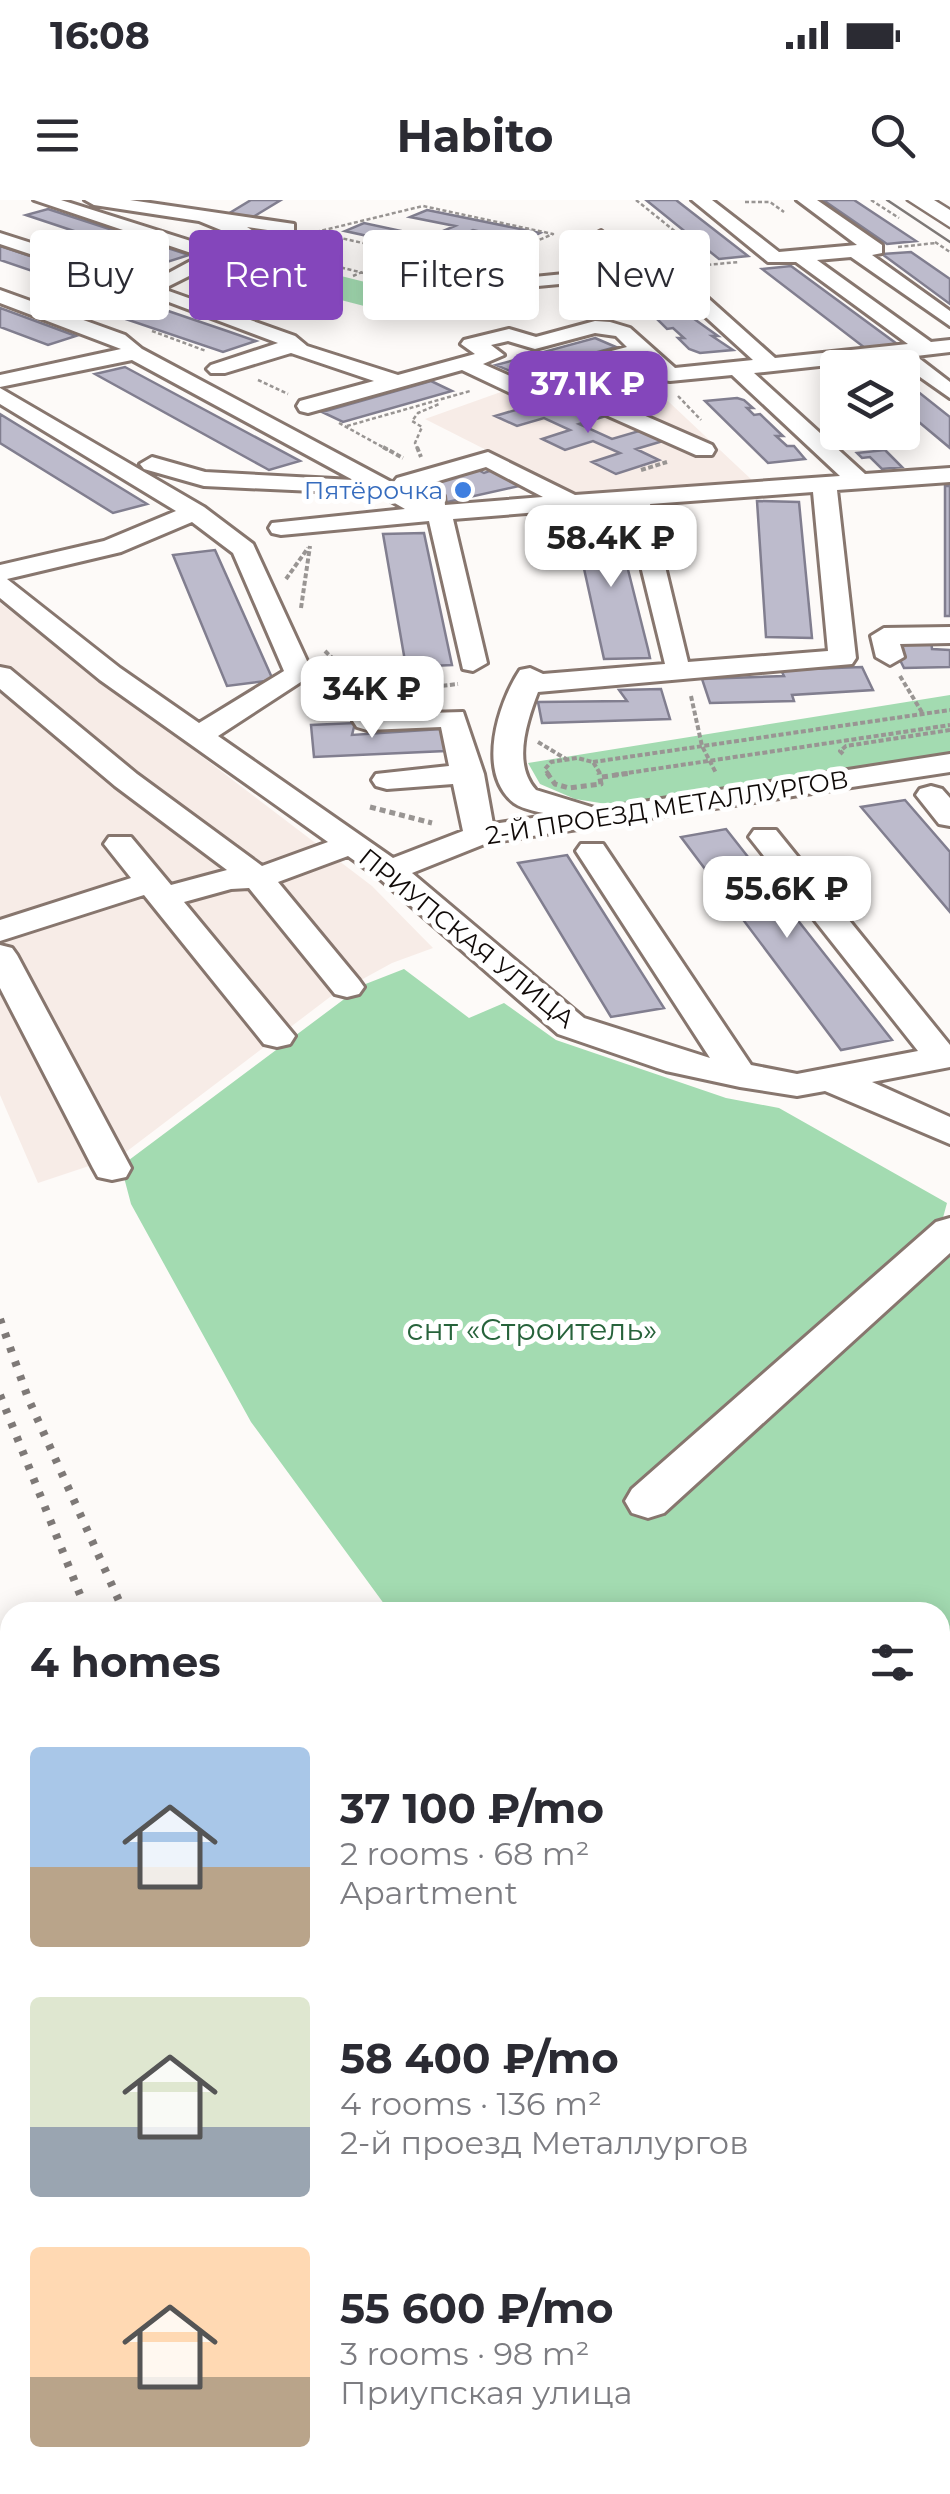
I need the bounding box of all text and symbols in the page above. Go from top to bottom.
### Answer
text: 16:08 [50,12,150,59]
icon: menu [30,108,85,163]
text: Habito [396,108,554,163]
icon: search [865,108,920,163]
chip: Buy [30,230,169,320]
chip: Rent [189,230,343,320]
chip: Filters [363,230,539,320]
chip: New [559,230,710,320]
map controls [820,350,920,450]
button: layers [820,350,920,450]
pin: 37.1K ₽ [496,351,680,436]
text: 37.1K ₽ [531,364,645,403]
place label: Пятёрочка [304,475,443,505]
marker: Пятёрочка [452,479,474,501]
pin: 58.4K ₽ [519,505,703,590]
text: 58.4K ₽ [547,518,675,557]
pin: 34K ₽ [302,656,442,741]
text: 34K ₽ [323,669,421,708]
street label: 2-Й ПРОЕЗД МЕТАЛЛУРГОВ [484,764,850,850]
street label: ПРИУПСКАЯ УЛИЦА [353,842,581,1034]
pin: 55.6K ₽ [695,856,879,941]
text: 55.6K ₽ [725,869,849,908]
park label: снт «Строитель» [407,1311,657,1348]
icon: filters [865,1635,920,1690]
text: 4 homes [30,1636,221,1688]
text: 37 100 ₽/mo [340,1782,604,1834]
icon: home [110,1787,230,1907]
text: 2 rooms · 68 m² [340,1834,590,1873]
text: Apartment [340,1873,518,1912]
text: 58 400 ₽/mo [340,2032,619,2084]
icon: home [110,2037,230,2157]
text: 4 rooms · 136 m² [340,2084,602,2123]
text: 2-й проезд Металлургов [340,2123,749,2162]
text: 55 600 ₽/mo [340,2282,614,2334]
icon: home [110,2287,230,2407]
text: 3 rooms · 98 m² [340,2334,589,2373]
text: Приупская улица [340,2373,632,2412]

